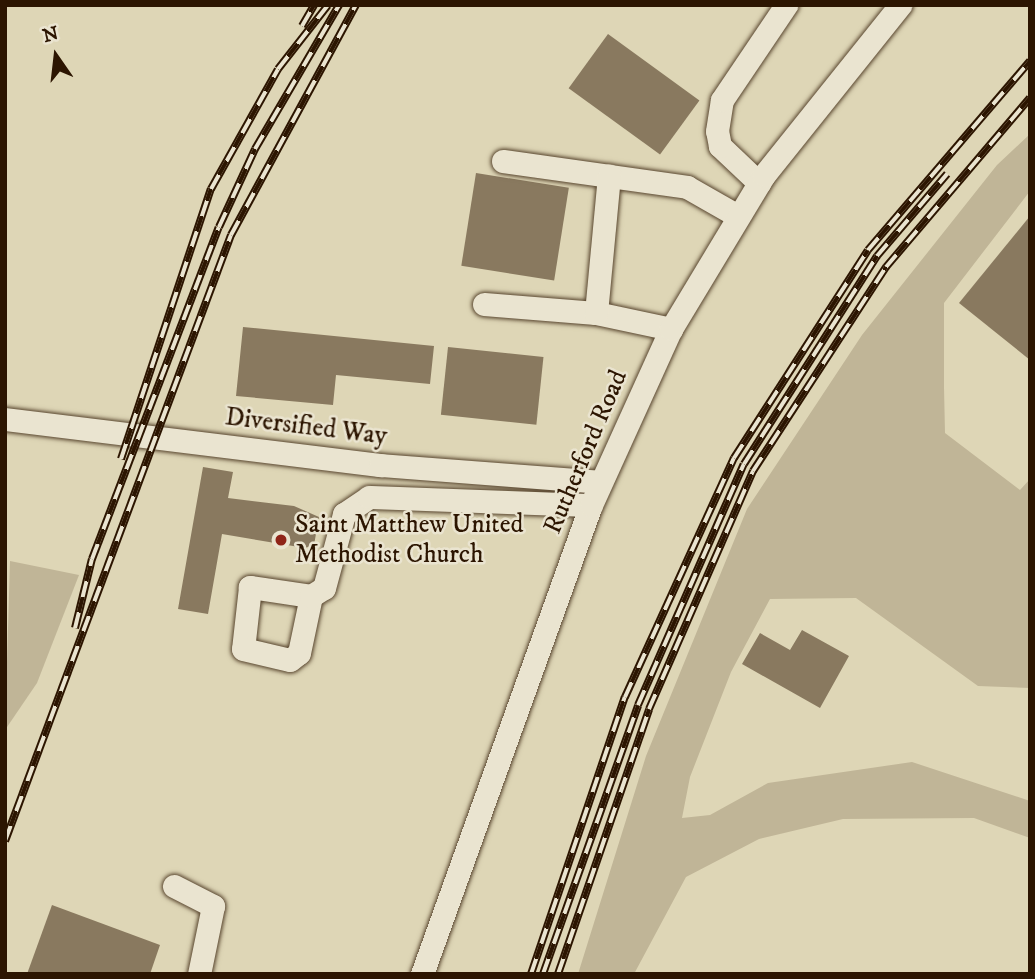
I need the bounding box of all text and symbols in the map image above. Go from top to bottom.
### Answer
north arrow [21,21,91,91]
text: N [40,22,61,48]
street label: Rutherford Road [537,365,635,539]
street label: Diversified Way [223,402,389,452]
place label: Saint Matthew United Methodist Church [295,509,523,570]
marker: Saint Matthew United Methodist Church [273,532,289,548]

